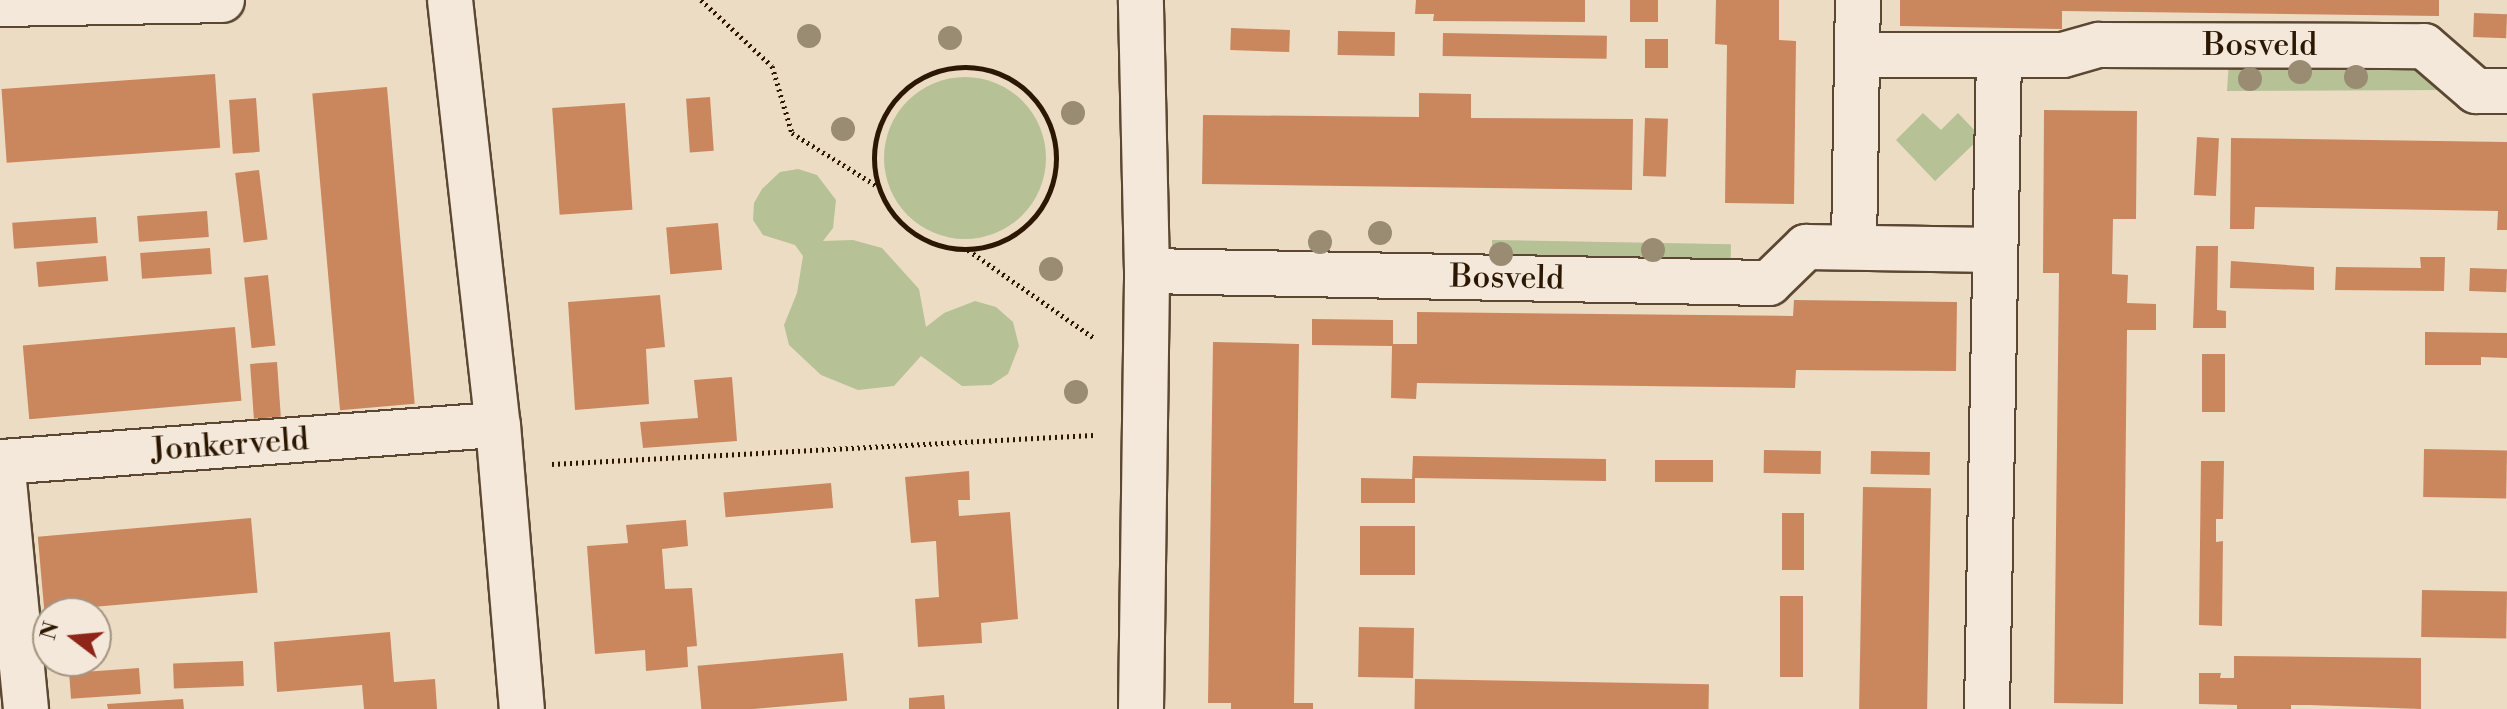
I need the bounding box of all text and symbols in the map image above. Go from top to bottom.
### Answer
street label: Bosveld [2203,26,2317,64]
street label: Bosveld [1449,258,1565,298]
street label: Jonkerveld [150,420,310,470]
north arrow [32,597,112,677]
text: N [35,619,66,643]

